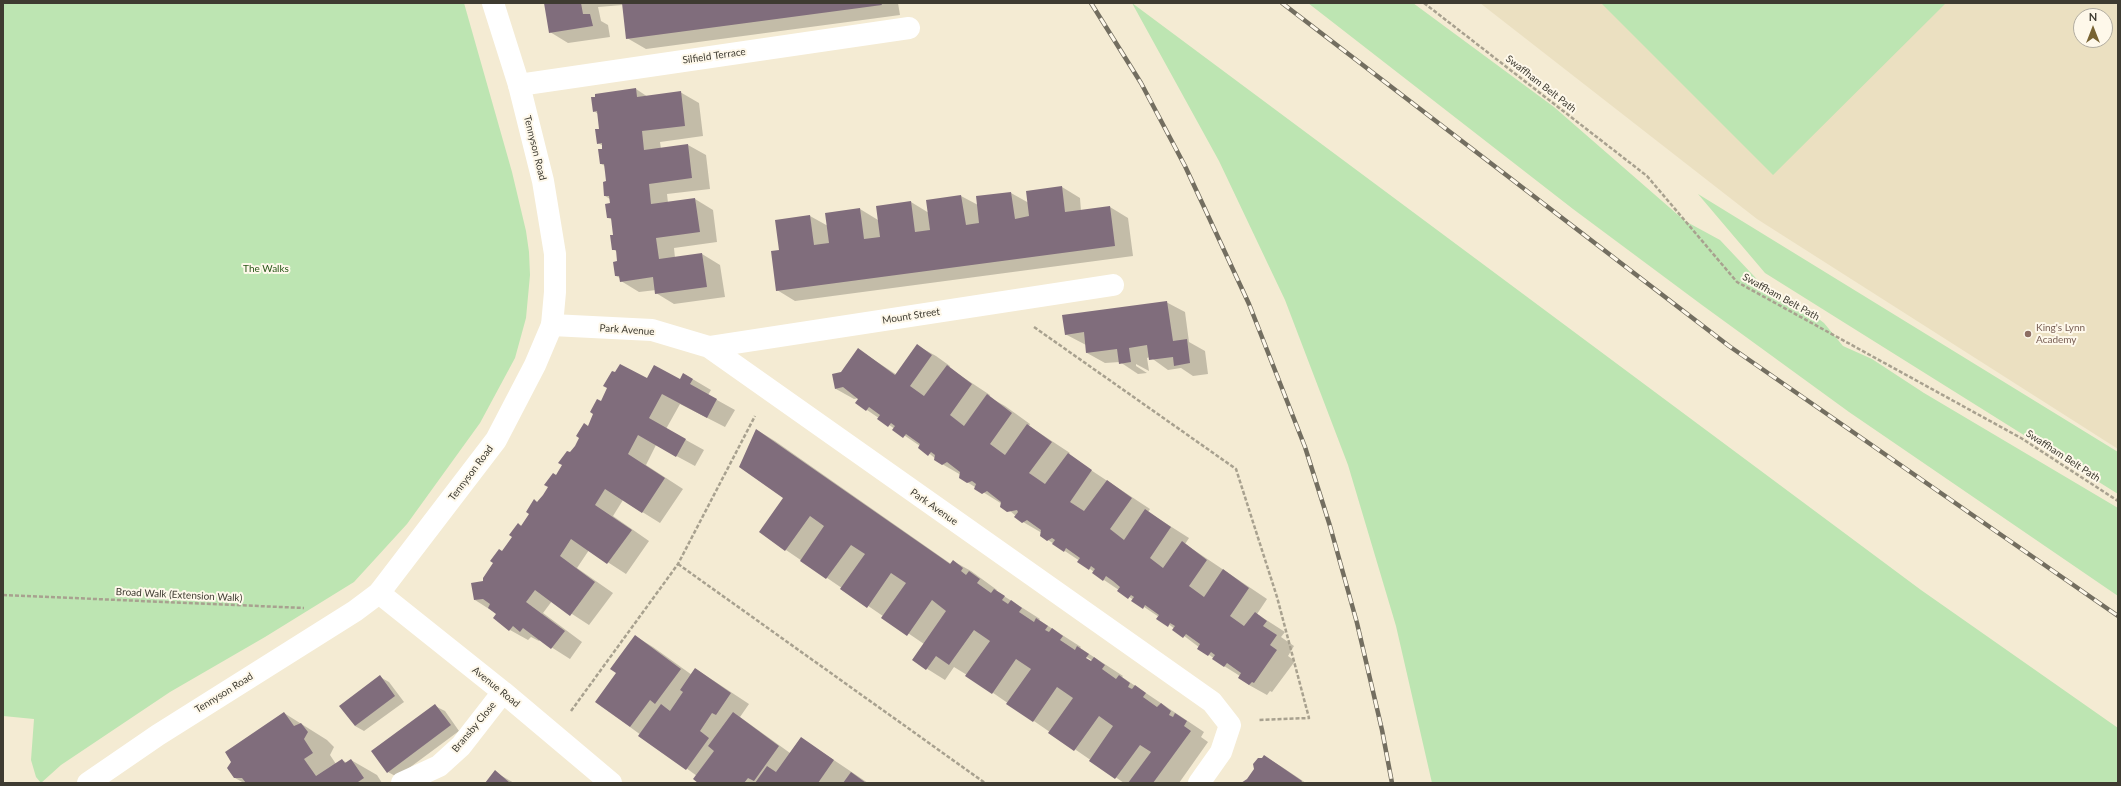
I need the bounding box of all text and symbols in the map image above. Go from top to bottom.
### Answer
north arrow [2073,8,2113,48]
text: N [2089,10,2097,23]
street label: Silfield Terrace [682,46,746,66]
street label: Swaffham Belt Path [1503,53,1579,115]
street label: Tennyson Road [521,114,549,182]
park label: The Walks [243,263,289,275]
street label: Swaffham Belt Path [1740,271,1822,323]
street label: Mount Street [881,306,941,326]
street label: Park Avenue [599,322,655,338]
place label: King's Lynn Academy [2036,322,2085,346]
marker: King's Lynn Academy [2023,329,2033,339]
street label: Swaffham Belt Path [2024,428,2102,484]
street label: Tennyson Road [446,443,496,503]
street label: Park Avenue [908,486,960,528]
street label: Broad Walk (Extension Walk) [115,586,243,604]
street label: Avenue Road [470,664,522,710]
street label: Tennyson Road [193,670,255,716]
street label: Bransby Close [449,699,499,755]

